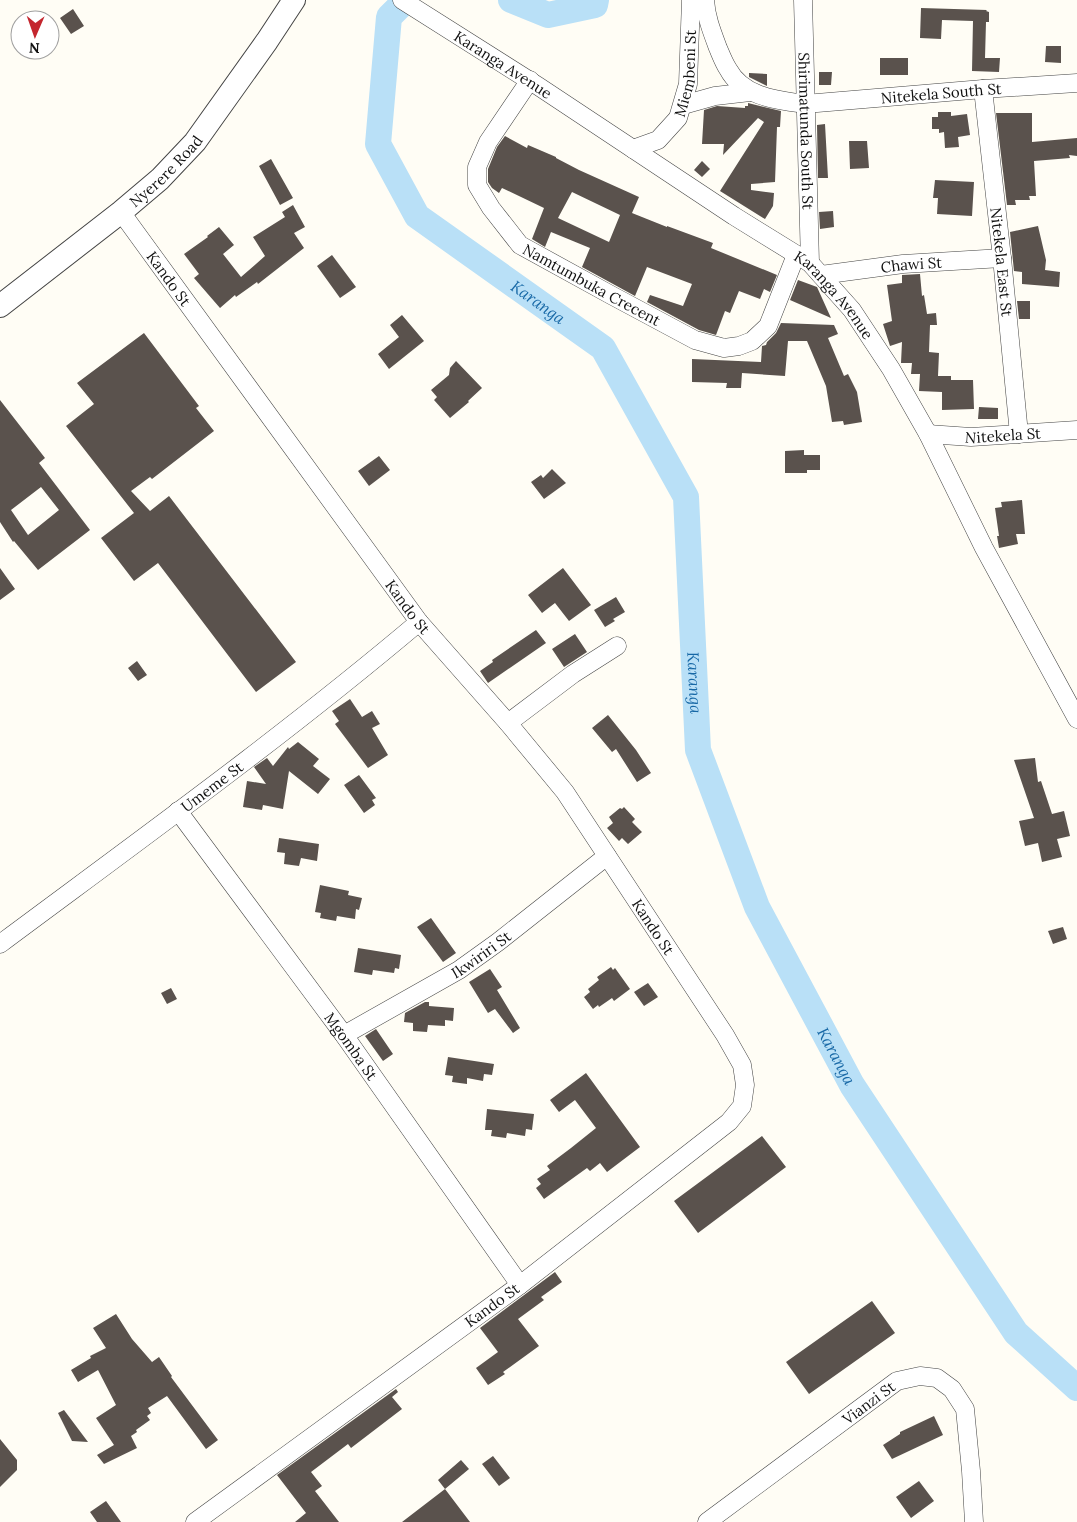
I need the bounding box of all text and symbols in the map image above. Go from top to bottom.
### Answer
north arrow [10,10,60,60]
street label: Karanga Avenue [451,26,556,102]
street label: Miembeni St [669,29,699,119]
text: N [29,39,40,57]
street label: Shirimatunda South St [795,52,818,210]
street label: Nitekela South St [880,78,1002,107]
street label: Nyerere Road [125,131,206,211]
street label: Nitekela East St [987,206,1017,318]
street label: Namtumbuka Crecent [520,239,664,329]
street label: Karanga Avenue [791,246,878,342]
street label: Kando St [143,247,196,310]
street label: Chawi St [879,252,943,276]
water label: Karanga [507,276,569,328]
street label: Nitekela St [964,423,1042,447]
street label: Kando St [382,576,435,638]
water label: Karanga [683,651,706,714]
street label: Umeme St [177,757,247,816]
street label: Kando St [628,895,679,958]
street label: Ikwiriri St [448,926,515,982]
street label: Mgomba St [321,1008,382,1084]
water label: Karanga [813,1024,860,1088]
street label: Kando St [461,1279,523,1331]
street label: Vianzi St [838,1376,899,1429]

